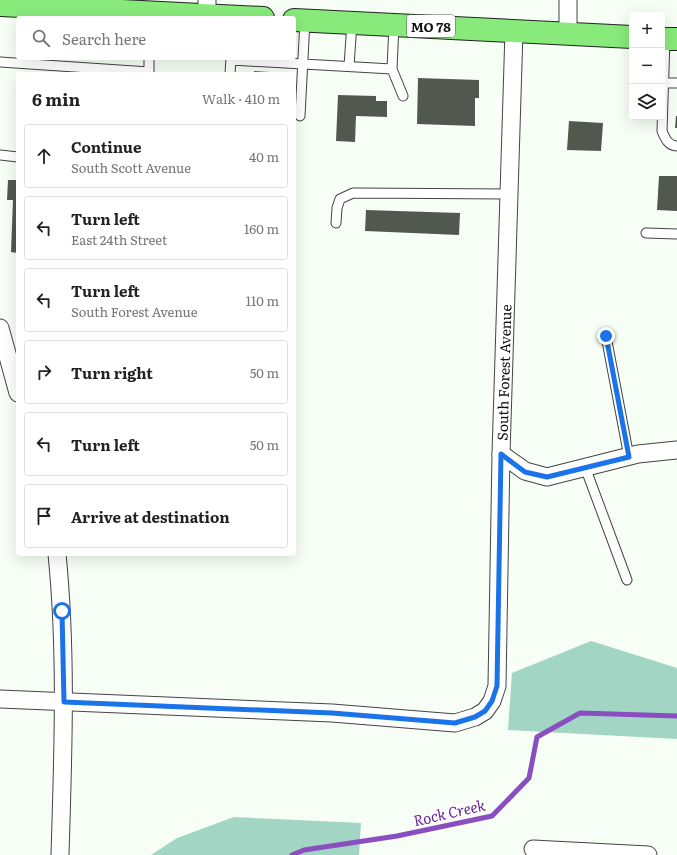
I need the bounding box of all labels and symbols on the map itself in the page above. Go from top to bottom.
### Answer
road number: MO 78 [407,15,455,37]
street label: South Forest Avenue [491,304,516,441]
route end [597,327,615,345]
route start [53,602,71,620]
water label: Rock Creek [411,792,488,831]

